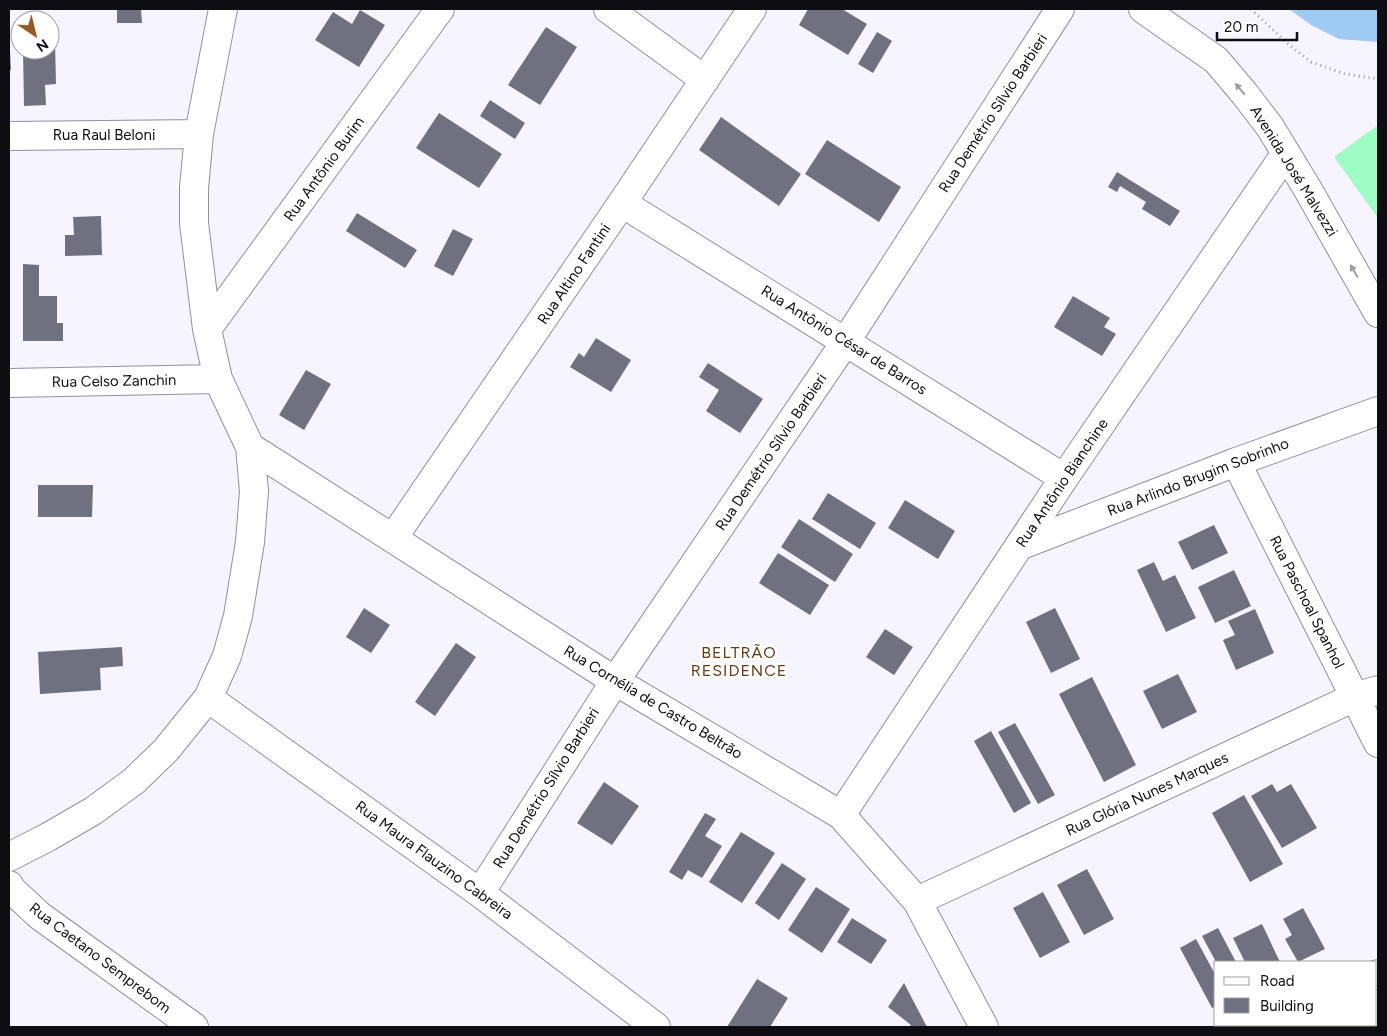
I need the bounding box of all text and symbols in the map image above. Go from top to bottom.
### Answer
north arrow [10,10,60,60]
scale bar [1217,10,1297,42]
text: 20 m [1224,18,1258,36]
street label: Rua Demétrio Sílvio Barbieri [935,30,1051,196]
text: N [33,35,51,55]
one-way arrow [1235,82,1246,95]
street label: Avenida José Malvezzi [1246,102,1342,240]
street label: Rua Antônio Burim [280,113,368,225]
street label: Rua Raul Beloni [53,126,155,144]
street label: Rua Altino Fantini [534,220,614,328]
one-way arrow [1350,263,1358,278]
street label: Rua Antônio César de Barros [758,281,930,399]
street label: Rua Demétrio Sílvio Barbieri [712,370,830,534]
street label: Rua Celso Zanchin [51,371,177,391]
street label: Rua Antônio Bianchine [1012,415,1112,551]
street label: Rua Arlindo Brugim Sobrinho [1105,434,1291,520]
street label: Rua Paschoal Spanhol [1266,533,1348,671]
street label: Rua Cornélia de Castro Beltrão [560,641,746,763]
district label: BELTRÃO RESIDENCE [691,643,787,680]
street label: Rua Demétrio Sílvio Barbieri [489,704,603,872]
street label: Rua Glória Nunes Marques [1063,748,1231,840]
street label: Rua Maura Flauzino Cabreira [352,797,516,923]
street label: Rua Caetano Semprebom [26,899,174,1017]
legend [1214,961,1377,1026]
text: Road [1260,972,1295,990]
text: Building [1260,997,1314,1015]

